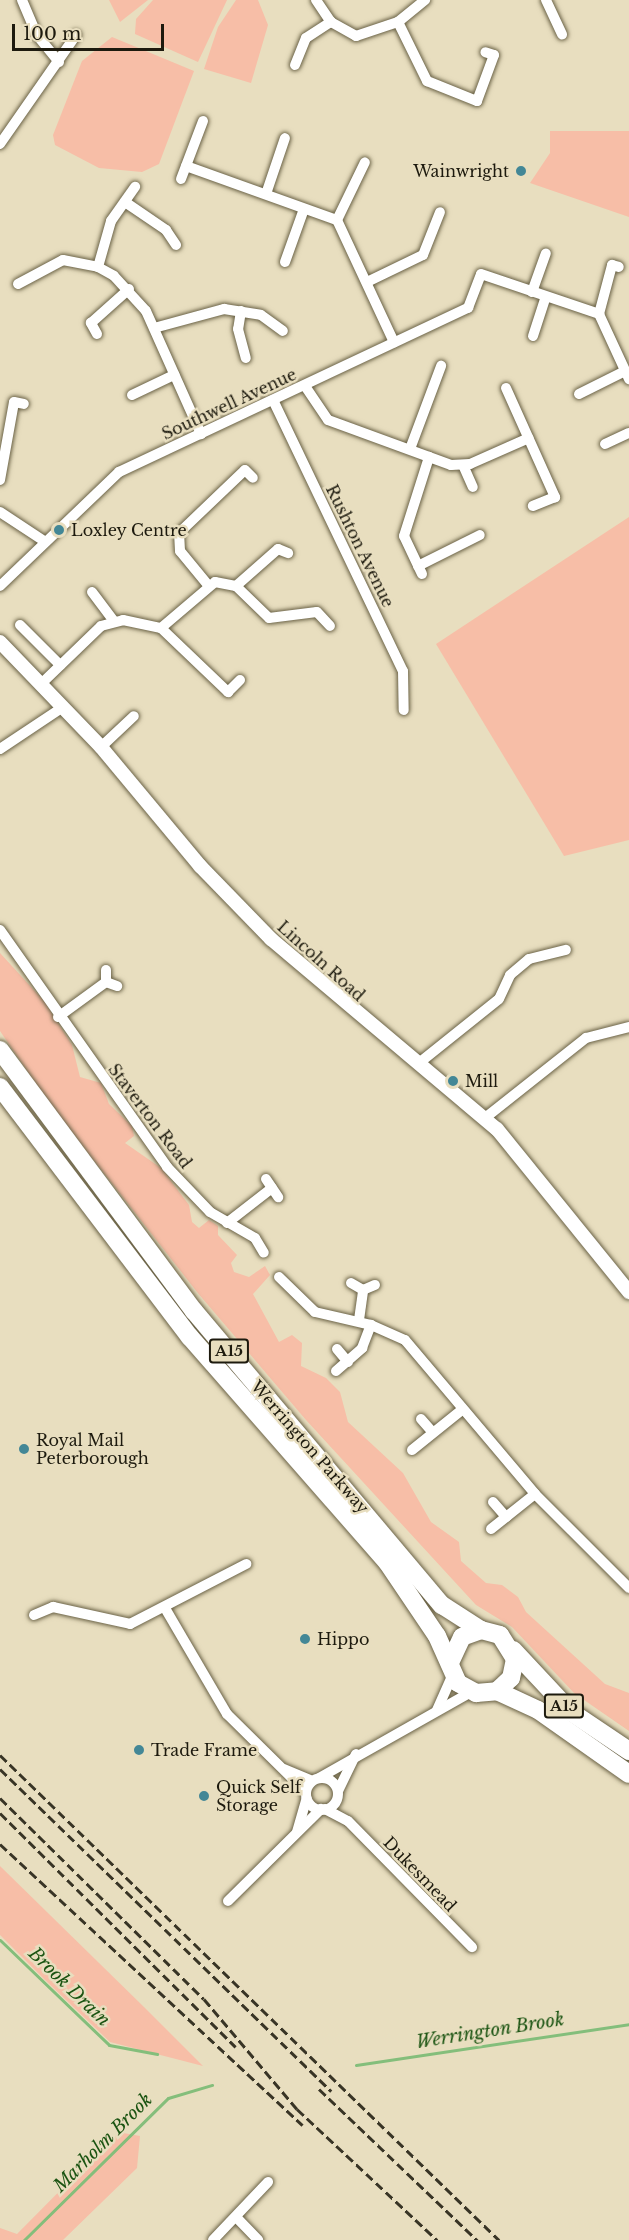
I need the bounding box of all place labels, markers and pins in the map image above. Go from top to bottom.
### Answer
place label: Wainwright [413,161,509,181]
marker: Wainwright [514,164,528,178]
place label: Loxley Centre [71,520,187,540]
marker: Loxley Centre [52,523,66,537]
place label: Mill [465,1071,498,1091]
marker: Mill [446,1074,460,1088]
place label: Royal Mail Peterborough [36,1430,149,1468]
marker: Royal Mail Peterborough [17,1442,31,1456]
place label: Hippo [317,1629,369,1649]
marker: Hippo [298,1632,312,1646]
place label: Trade Frame [151,1740,257,1760]
marker: Trade Frame [132,1743,146,1757]
place label: Quick Self Storage [216,1777,302,1815]
marker: Quick Self Storage [197,1789,211,1803]

